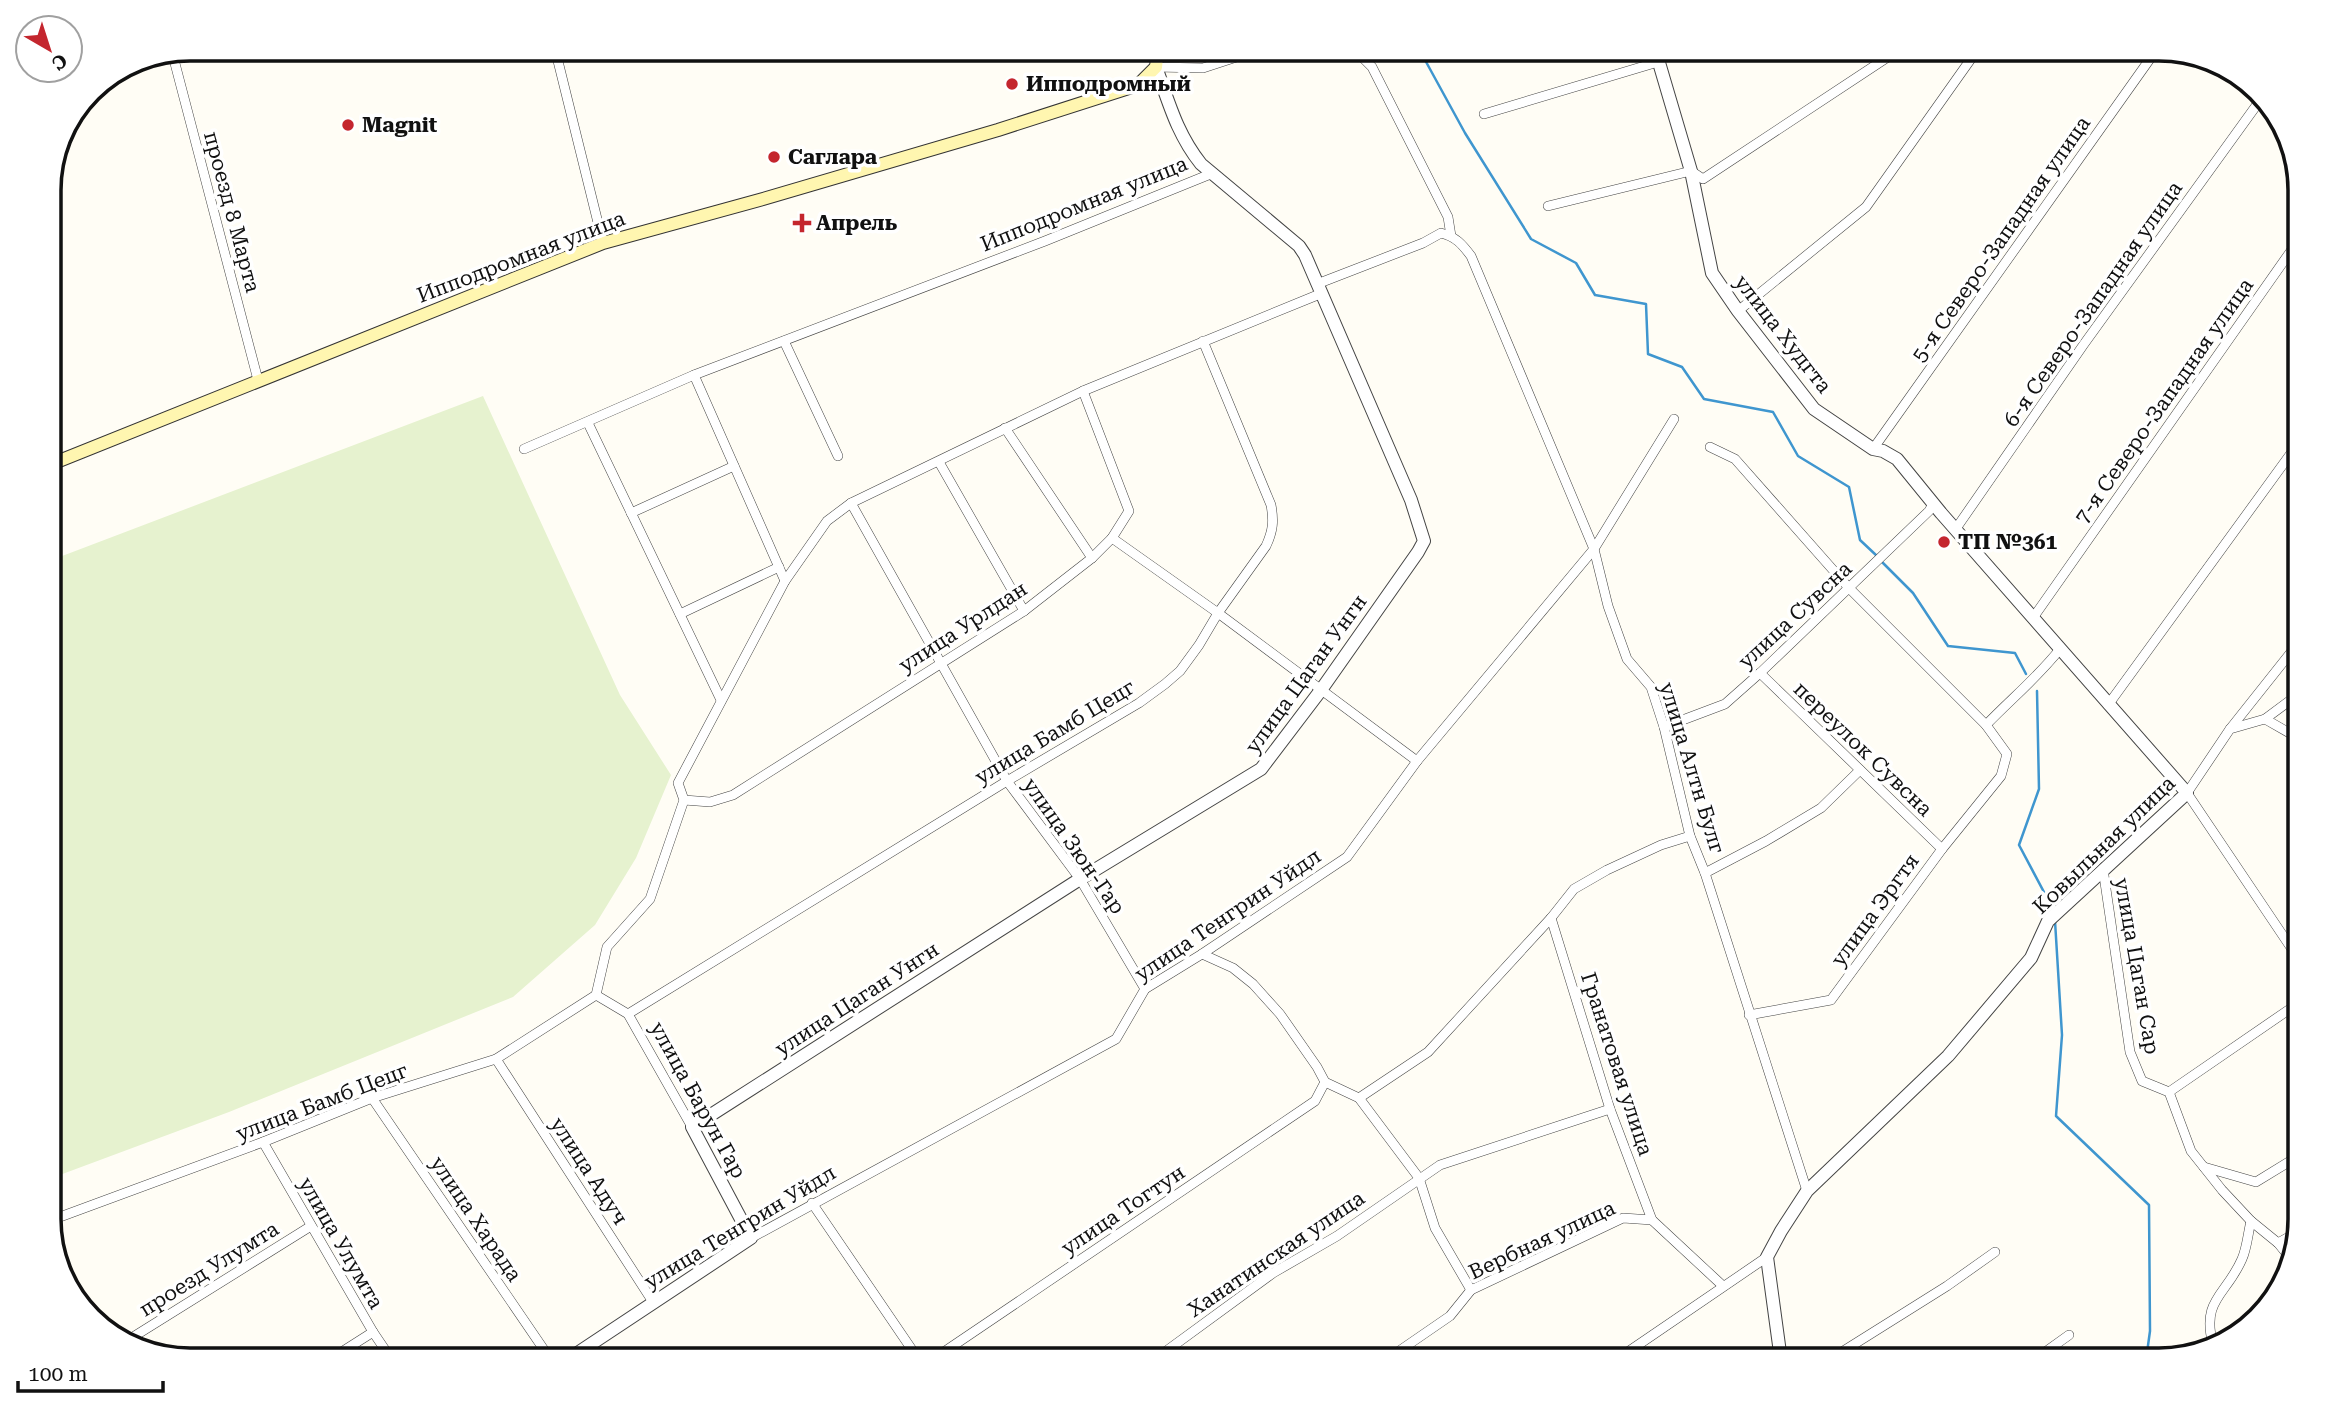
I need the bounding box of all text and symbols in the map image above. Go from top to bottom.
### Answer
north arrow [14,14,84,84]
text: С [47,49,72,75]
place label: Ипподромный [1026,72,1191,96]
marker: Ипподромный [1004,76,1020,92]
street label: 5-я Северо-Западная улица [1907,111,2095,366]
place label: Magnit [362,113,438,137]
marker: Magnit [340,117,356,133]
street label: проезд 8 Марта [199,129,265,296]
place label: Саглара [788,145,878,169]
marker: Саглара [766,149,782,165]
street label: Ипподромная улица [977,151,1191,257]
street label: 6-я Северо-Западная улица [1999,176,2187,431]
street label: Ипподромная улица [414,206,629,308]
place label: Апрель [816,211,898,235]
marker: Апрель [794,215,810,231]
street label: улица Худгта [1729,270,1837,398]
street label: 7-я Северо-Западная улица [2070,273,2258,528]
place label: ТП №361 [1958,530,2058,554]
marker: ТП №361 [1936,534,1952,550]
street label: улица Сувсна [1734,556,1857,673]
street label: улица Урлдан [894,577,1032,677]
street label: улица Цаган Унгн [1240,590,1372,758]
street label: улица Бамб Цецг [971,675,1139,789]
street label: переулок Сувсна [1789,677,1938,822]
street label: улица Алтн Булг [1655,679,1729,857]
street label: Ковыльная улица [2028,771,2180,919]
street label: улица Зюн-Гар [1018,773,1130,919]
street label: улица Тенгрин Уйдл [1130,844,1326,986]
street label: улица Эргтя [1826,849,1924,971]
street label: улица Цаган Сар [2110,876,2164,1056]
street label: улица Цаган Унгн [771,937,943,1061]
street label: Гранатовая улица [1576,969,1658,1159]
street label: улица Барун Гар [645,1018,751,1182]
street label: улица Бамб Цецг [233,1058,411,1146]
street label: улица Адуч [545,1113,633,1229]
street label: улица Харада [425,1152,527,1287]
street label: улица Тенгрин Уйдл [640,1160,840,1294]
street label: улица Тогтун [1057,1160,1189,1260]
street label: улица Улумта [294,1173,389,1314]
street label: Ханатинская улица [1183,1186,1369,1322]
street label: Вербная улица [1465,1195,1620,1284]
street label: проезд Улумта [135,1216,284,1321]
scale bar [18,1350,163,1394]
text: 100 m [28,1362,88,1386]

